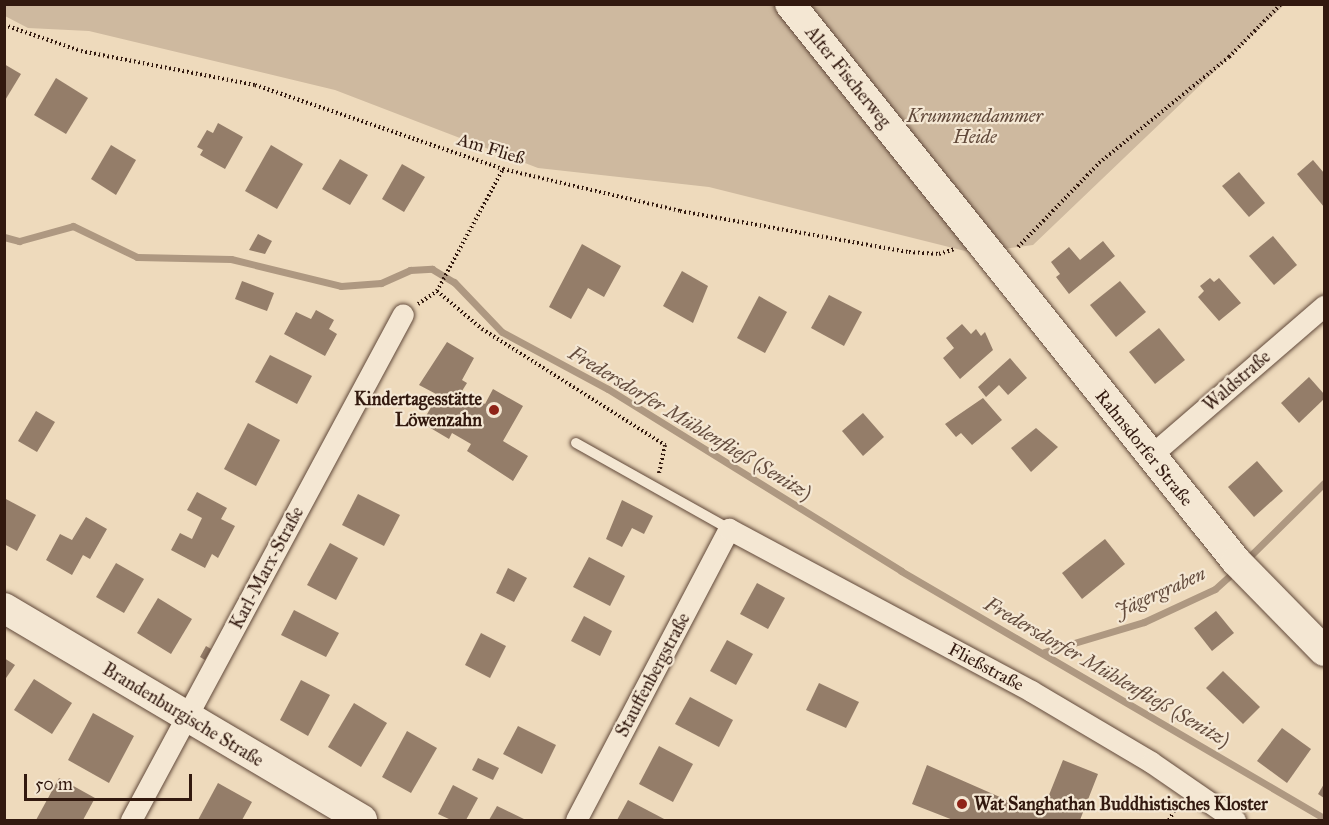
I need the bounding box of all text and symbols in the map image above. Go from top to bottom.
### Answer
street label: Alter Fischerweg [801,22,895,132]
park label: Krummendammer Heide [907,106,1043,148]
street label: Am Fließ [455,129,527,169]
water label: Fredersdorfer Mühlenfließ (Senitz) [564,341,816,505]
street label: Waldstraße [1199,346,1275,416]
street label: Rahnsdorfer Straße [1090,385,1198,511]
place label: Kindertagesstätte Löwenzahn [354,389,482,432]
marker: Kindertagesstätte Löwenzahn [487,403,501,417]
street label: Karl-Marx-Straße [226,503,308,633]
water label: Jägergraben [1111,561,1209,623]
water label: Fredersdorfer Mühlenfließ (Senitz) [980,592,1234,752]
street label: Stauffenbergstraße [611,609,695,741]
street label: Fließstraße [945,638,1027,696]
street label: Brandenburgische Straße [99,658,267,772]
scale bar [27,762,195,800]
text: 50 m [35,773,73,795]
place label: Wat Sanghathan Buddhistisches Kloster [974,793,1268,815]
marker: Wat Sanghathan Buddhistisches Kloster [955,797,969,811]

